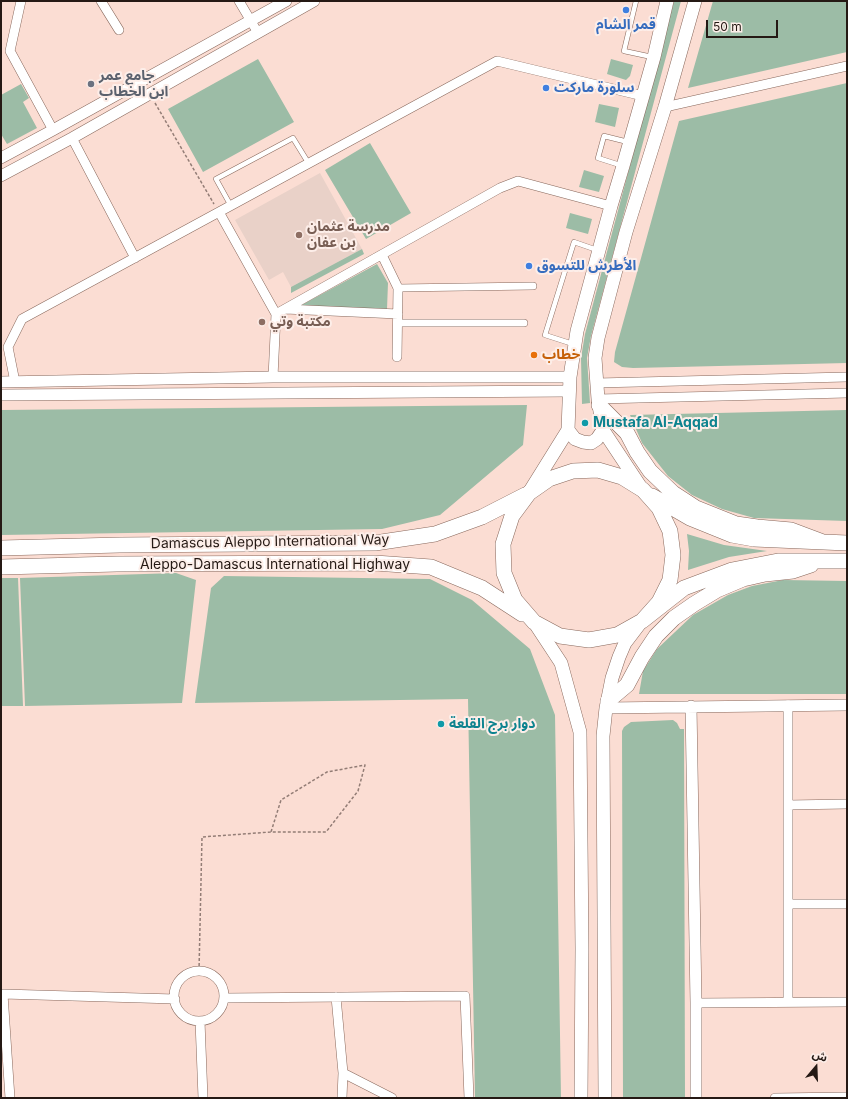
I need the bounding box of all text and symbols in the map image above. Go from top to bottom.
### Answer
marker: قمر الشام [621,5,631,15]
scale bar [708,12,780,38]
place label: قمر الشام [596,17,656,33]
text: 50 m [713,19,742,34]
place label: جامع عمر ابن الخطاب [99,68,168,100]
marker: جامع عمر ابن الخطاب [86,79,96,89]
place label: سلورة ماركت [554,80,635,96]
marker: سلورة ماركت [541,83,551,93]
place label: مدرسة عثمان بن عفان [307,219,390,252]
marker: مدرسة عثمان بن عفان [294,230,304,240]
place label: الأطرش للتسوق [537,258,636,274]
marker: الأطرش للتسوق [524,261,534,271]
place label: مكتبة وتي [270,314,331,330]
marker: مكتبة وتي [257,317,267,327]
place label: خطاب [542,347,580,363]
marker: خطاب [529,350,539,360]
place label: Mustafa Al-Aqqad [593,415,718,431]
marker: Mustafa Al-Aqqad [580,418,590,428]
street label: Damascus Aleppo International Way [151,532,389,552]
street label: Aleppo-Damascus International Highway [140,557,410,573]
place label: دوار برج القلعة [449,716,535,732]
marker: دوار برج القلعة [436,719,446,729]
north arrow [796,1047,836,1087]
text: ش [810,1047,829,1065]

